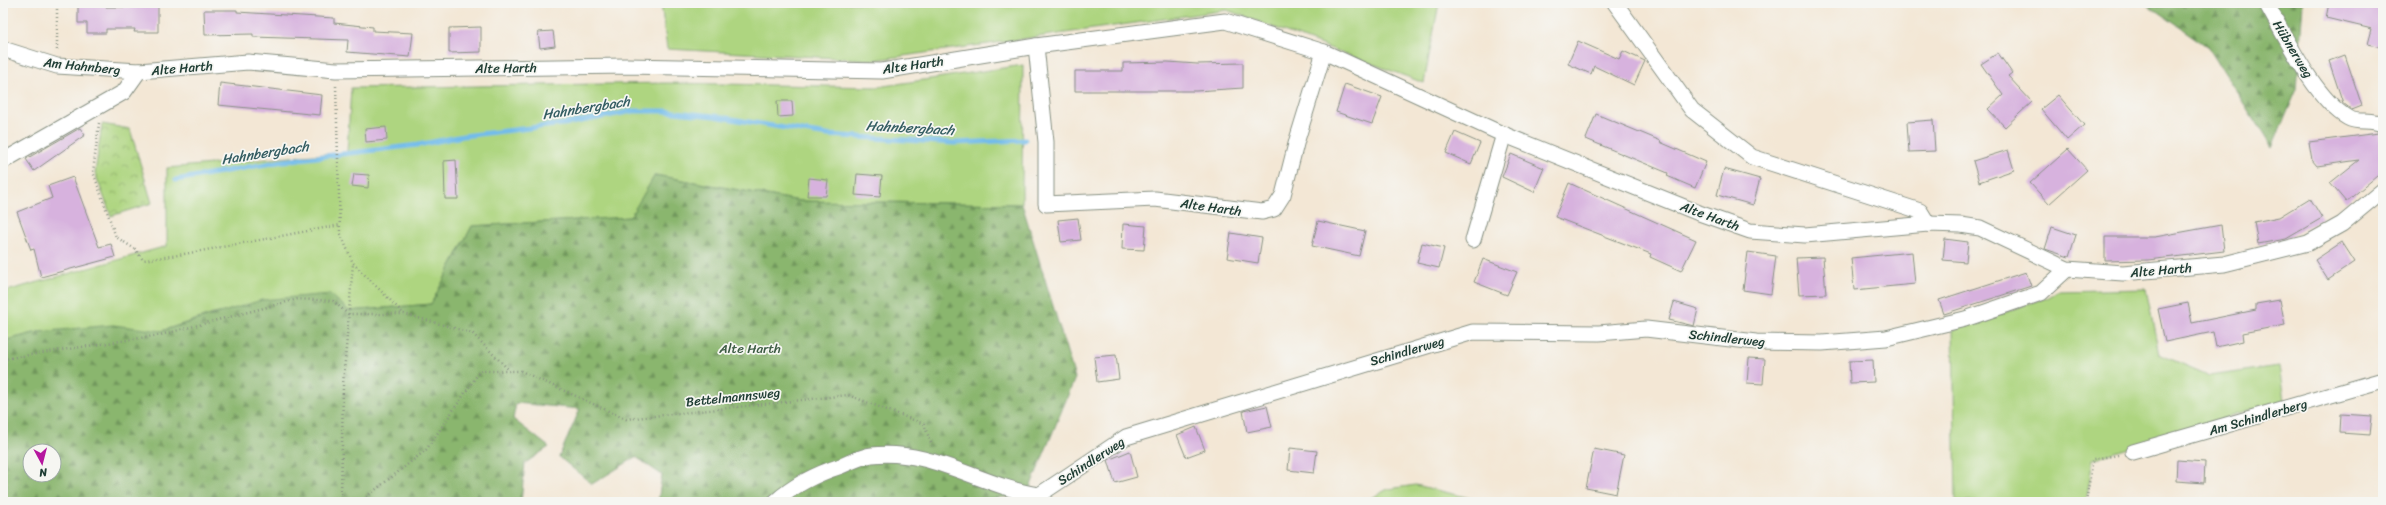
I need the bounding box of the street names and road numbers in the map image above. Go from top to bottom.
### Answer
street label: Hübnerweg [2267,15,2320,83]
street label: Alte Harth [880,49,945,81]
street label: Am Hahnberg [41,50,122,82]
street label: Alte Harth [149,54,214,82]
street label: Alte Harth [474,56,537,80]
street label: Alte Harth [1178,191,1243,223]
street label: Alte Harth [1676,194,1743,237]
street label: Alte Harth [2128,256,2193,284]
street label: Schindlerweg [1688,323,1767,353]
street label: Schindlerweg [1367,329,1447,373]
street label: Bettelmannsweg [685,381,782,413]
street label: Am Schindlerberg [2205,392,2310,442]
street label: Schindlerweg [1053,430,1130,491]

